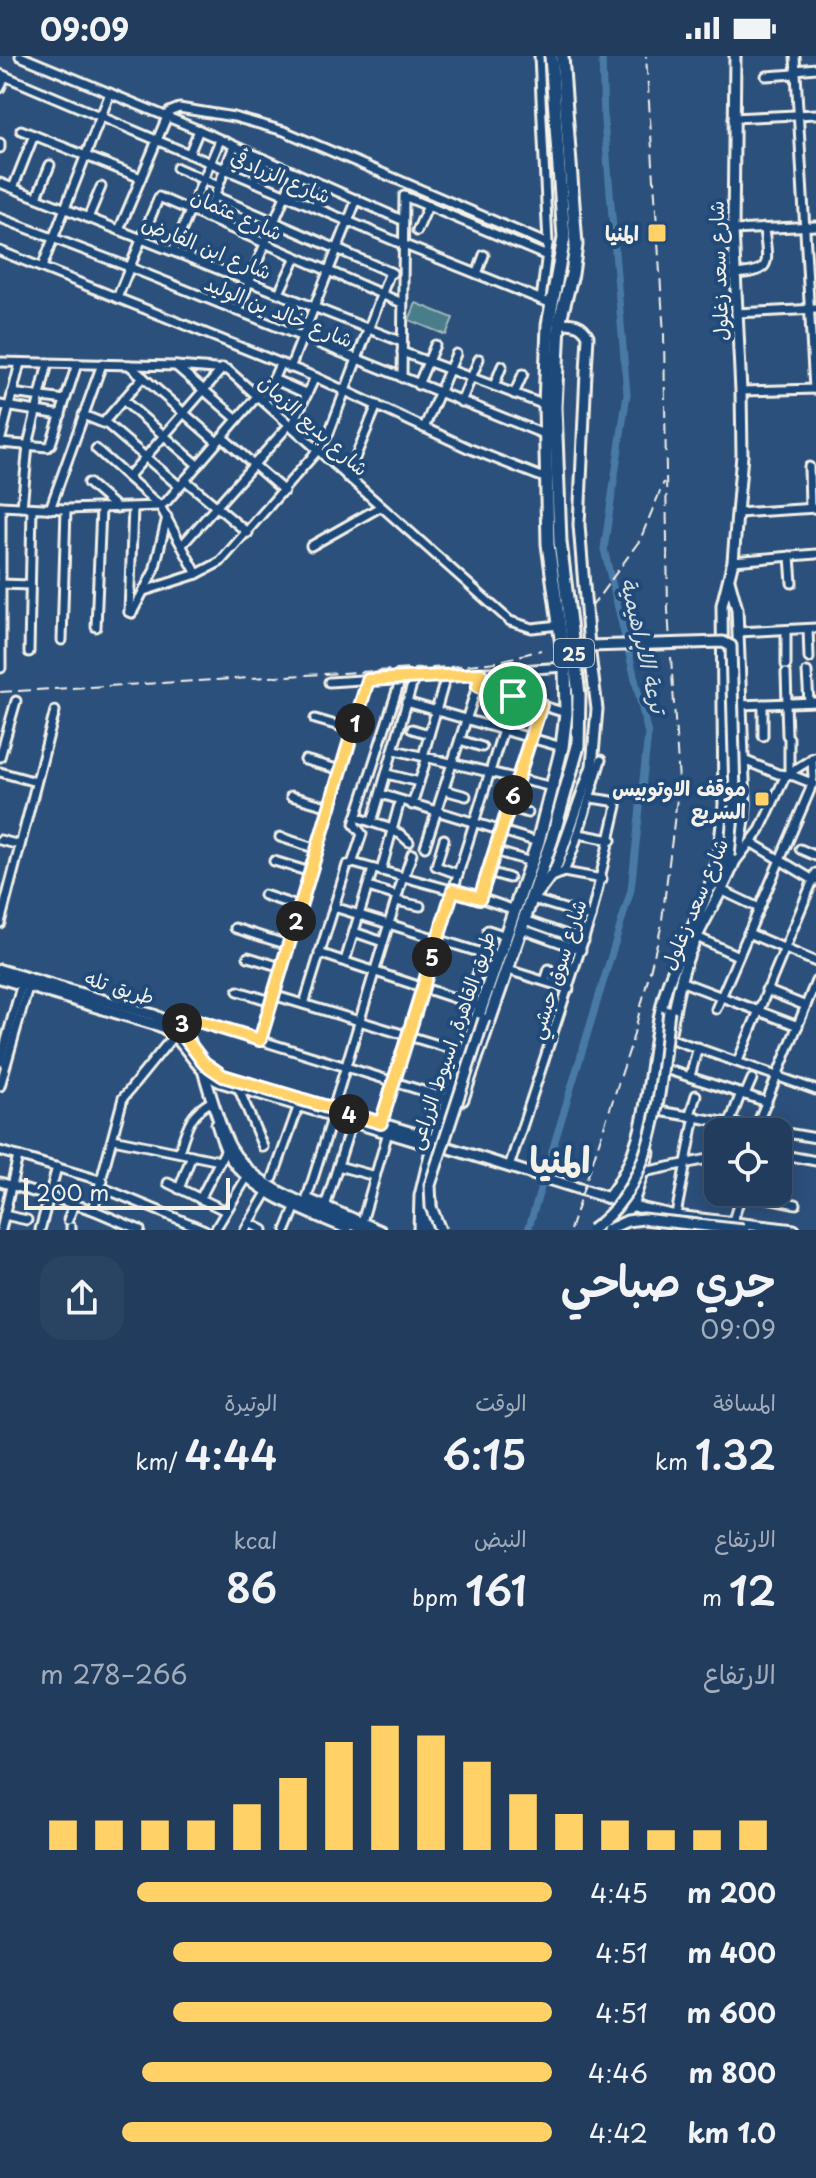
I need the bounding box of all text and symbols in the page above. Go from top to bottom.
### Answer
text: 09:09 [40,6,129,51]
street label: شارع الزرادقي [226,141,336,211]
street label: شارع عثمان [186,180,288,248]
street label: شارع سعد زغلول [701,200,735,342]
street label: شارع ابن الفارض [138,207,276,287]
place label: المنيا [605,218,639,248]
marker: المنيا [646,222,668,244]
street label: شارع خالد بن الوليد [200,268,358,354]
street label: شارع بديع الزمان [252,367,376,483]
water label: ترعة الابراهيمية [613,574,677,719]
road number: 25 [554,639,594,667]
pin [479,662,547,730]
icon: arrive [491,674,535,718]
pin: 1 [335,703,375,743]
text: 1 [350,706,360,739]
place label: موقف الاوتوبيس السريع [612,773,746,827]
pin: 6 [493,775,533,815]
text: 6 [505,778,521,811]
marker: موقف الاوتوبيس السريع [753,790,771,808]
street label: شارع سعد زغلول [653,834,735,974]
street label: شارع سوق حبشي [520,895,598,1044]
pin: 2 [276,901,316,941]
text: 2 [288,904,304,937]
street label: طريق القاهرة, اسيوط الزراعى [400,927,502,1153]
pin: 5 [412,937,452,977]
text: 5 [425,940,439,973]
street label: طريق تله [82,962,158,1012]
pin: 3 [162,1003,202,1043]
text: 3 [175,1006,189,1039]
pin: 4 [329,1094,369,1134]
text: 4 [342,1097,356,1130]
map controls [704,1118,792,1206]
button: locate [704,1118,792,1206]
district label: المنيا [529,1131,591,1185]
scale bar [24,1174,230,1210]
text: 200 m [36,1175,109,1208]
text: جري صباحي [561,1246,776,1312]
button: share [40,1256,124,1340]
text: 09:09 [700,1309,776,1348]
text: الوتيرة [224,1385,277,1418]
text: الوقت [475,1385,527,1418]
text: المسافة [713,1385,776,1418]
text: 4:44 [185,1423,277,1484]
text: 6:15 [443,1423,527,1484]
text: 1.32 [695,1423,776,1484]
text: /km [135,1444,185,1477]
text: km [655,1444,695,1477]
text: النبض [474,1521,527,1554]
text: الارتفاع [714,1521,776,1554]
text: kcal [233,1523,277,1556]
text: 86 [226,1556,277,1617]
text: 161 [465,1559,527,1620]
text: 12 [729,1559,776,1620]
text: bpm [412,1580,465,1613]
text: m [702,1580,729,1613]
text: 266–278 m [40,1654,187,1693]
text: الارتفاع [703,1654,776,1693]
text: 4:45 [590,1873,648,1912]
text: 200 m [687,1873,776,1912]
text: 4:51 [596,1933,648,1972]
text: 400 m [687,1933,776,1972]
text: 4:51 [596,1993,648,2032]
text: 600 m [687,1993,776,2032]
text: 4:46 [588,2053,648,2092]
text: 800 m [689,2053,776,2092]
text: 4:42 [589,2113,648,2152]
text: 1.0 km [688,2113,776,2152]

